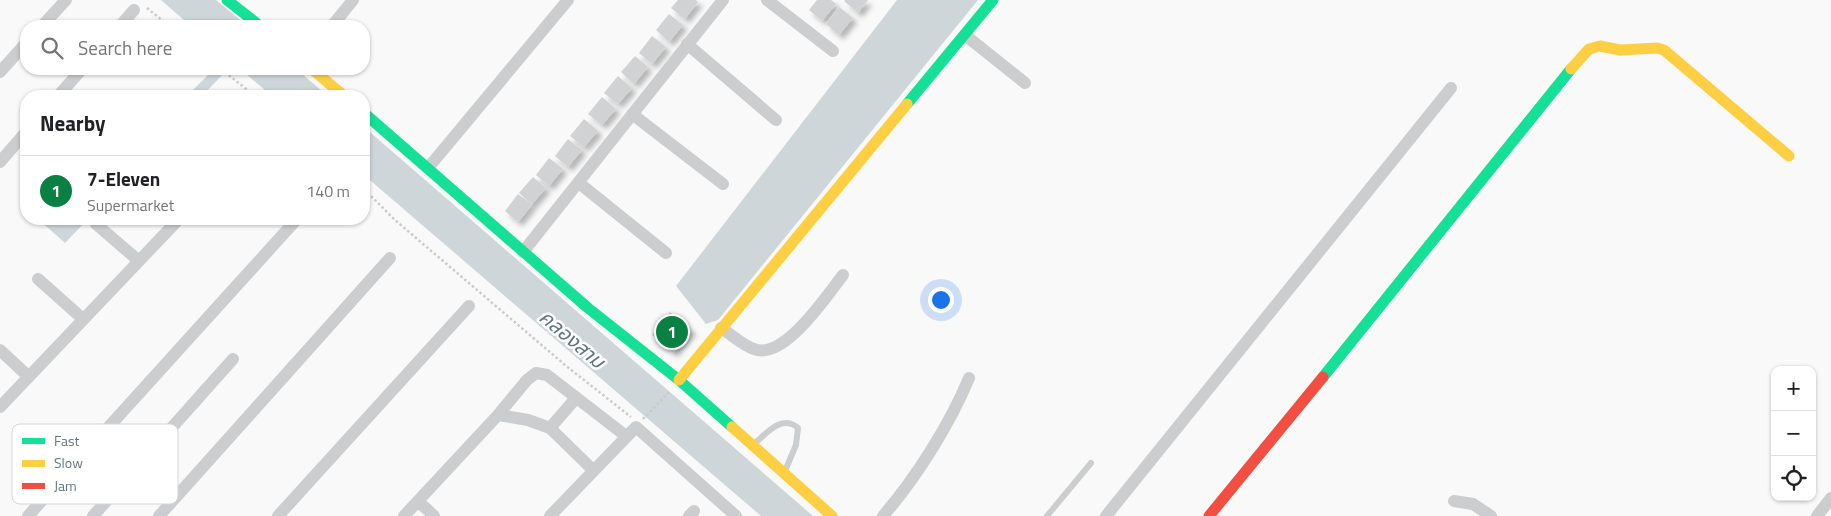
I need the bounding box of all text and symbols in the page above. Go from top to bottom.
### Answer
search box [20,20,370,75]
text: Search here [78,33,172,62]
icon: search [38,34,66,62]
text: Nearby [40,107,105,139]
text: 7-Eleven [87,164,160,193]
text: 1 [52,179,60,203]
text: 140 m [306,179,350,203]
text: Supermarket [87,193,174,217]
your location [928,287,954,313]
water label: คลองสาม [533,302,613,377]
pin: 1 [656,313,688,351]
map controls [1771,366,1816,501]
button: + [1771,366,1816,411]
button: − [1771,411,1816,456]
legend [12,424,178,504]
text: Fast [54,430,79,451]
text: Slow [54,452,83,473]
button: locate [1771,456,1816,501]
text: Jam [54,475,77,496]

